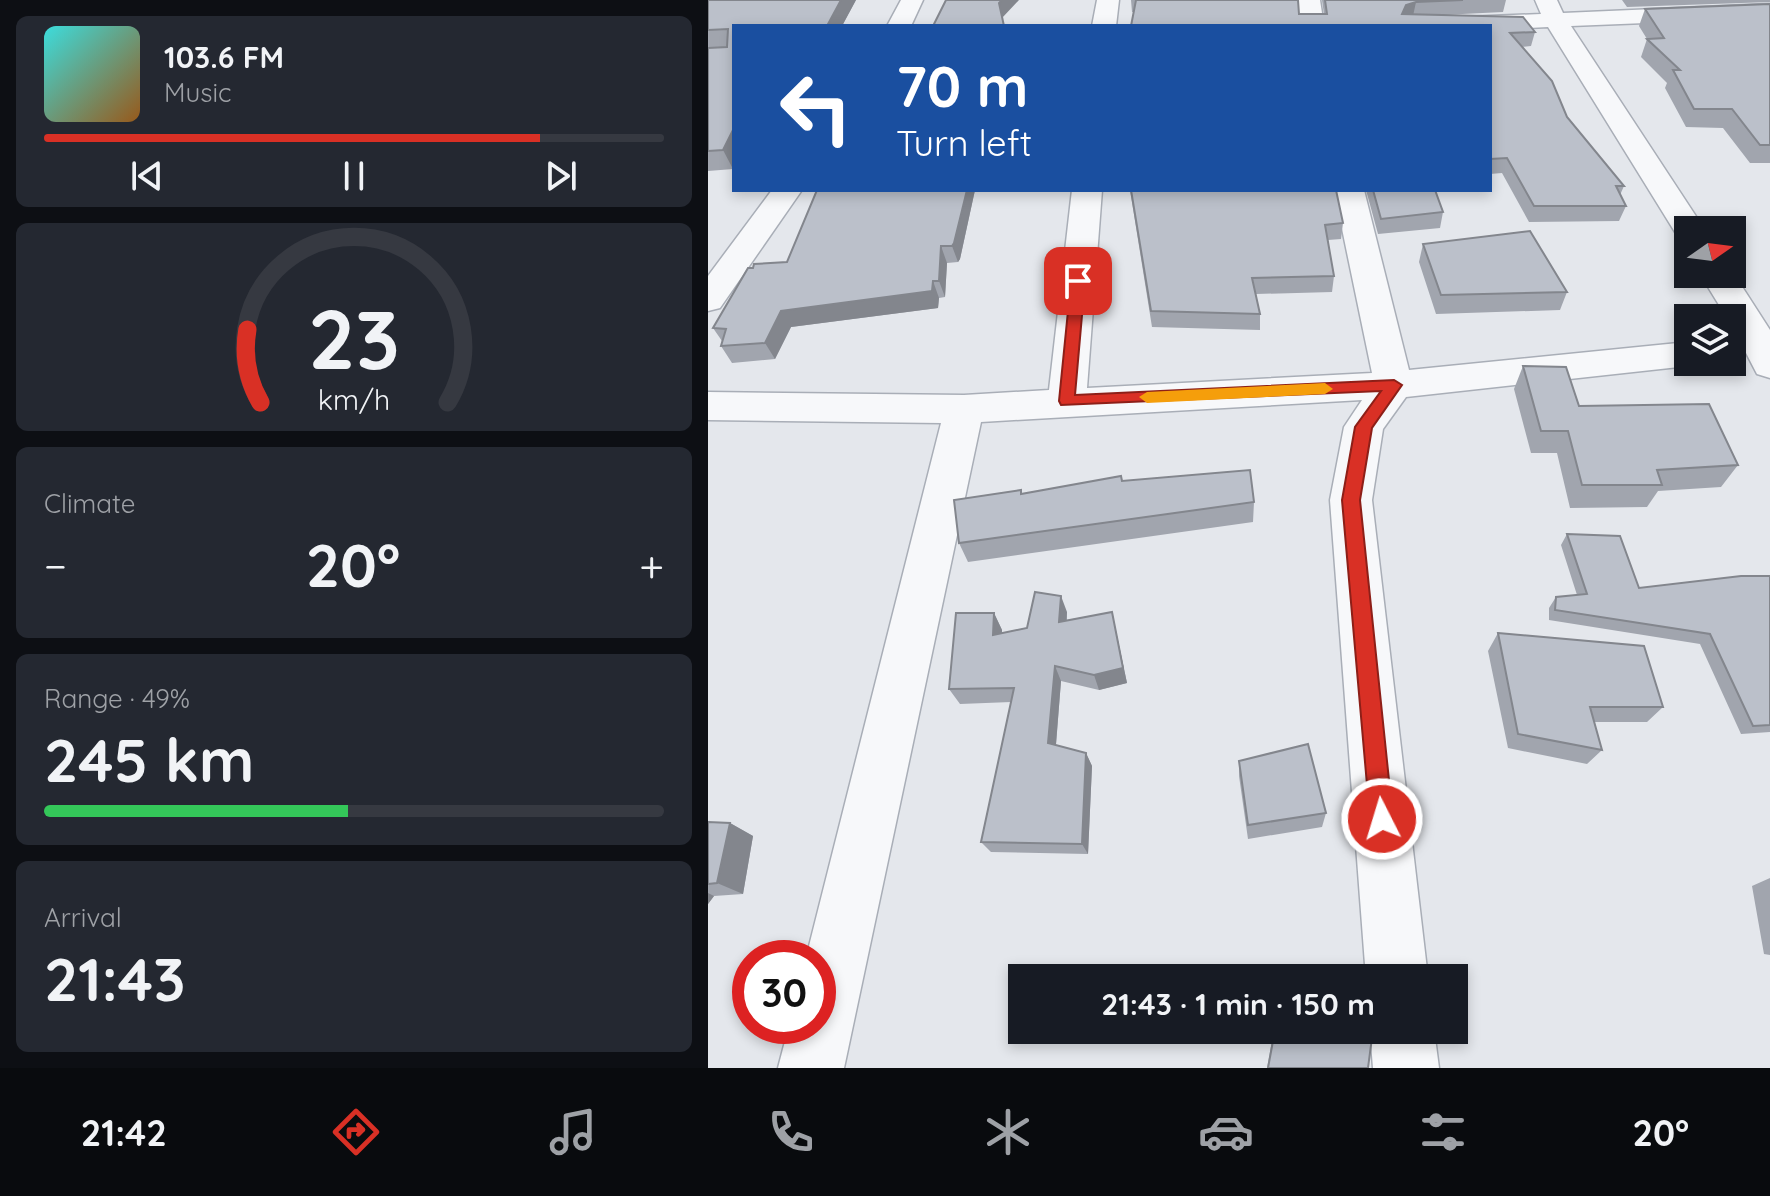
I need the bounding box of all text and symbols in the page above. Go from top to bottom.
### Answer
text: 103.6 FM [164,38,284,76]
text: 70 m [896,51,1028,121]
icon: left [764,56,868,160]
text: Music [164,76,232,109]
text: Turn left [896,120,1032,165]
icon: previous [125,154,169,198]
icon: pause [332,154,376,198]
icon: next [539,154,583,198]
north arrow [1674,216,1746,288]
map controls [1674,216,1746,376]
pin [1044,247,1112,315]
icon: arrive [1056,259,1100,303]
text: 23 [308,286,400,390]
button: layers [1674,304,1746,376]
text: km/h [318,381,390,417]
text: Climate [44,487,135,520]
text: 20° [306,527,400,602]
text: − [44,538,67,593]
text: + [639,538,664,593]
text: Range · 49% [44,682,190,715]
text: 245 km [44,722,254,797]
position arrow [1340,777,1424,861]
text: Arrival [44,901,122,934]
speed limit sign: 30 [732,940,836,1044]
text: 21:43 [44,941,185,1016]
text: 21:43 · 1 min · 150 m [1101,985,1375,1023]
icon: directions [328,1104,384,1160]
icon: music [545,1104,601,1160]
icon: phone [763,1104,819,1160]
icon: climate [980,1104,1036,1160]
icon: car [1198,1104,1254,1160]
icon: filters [1415,1104,1471,1160]
text: 21:42 [81,1110,167,1155]
text: 20° [1633,1110,1689,1155]

